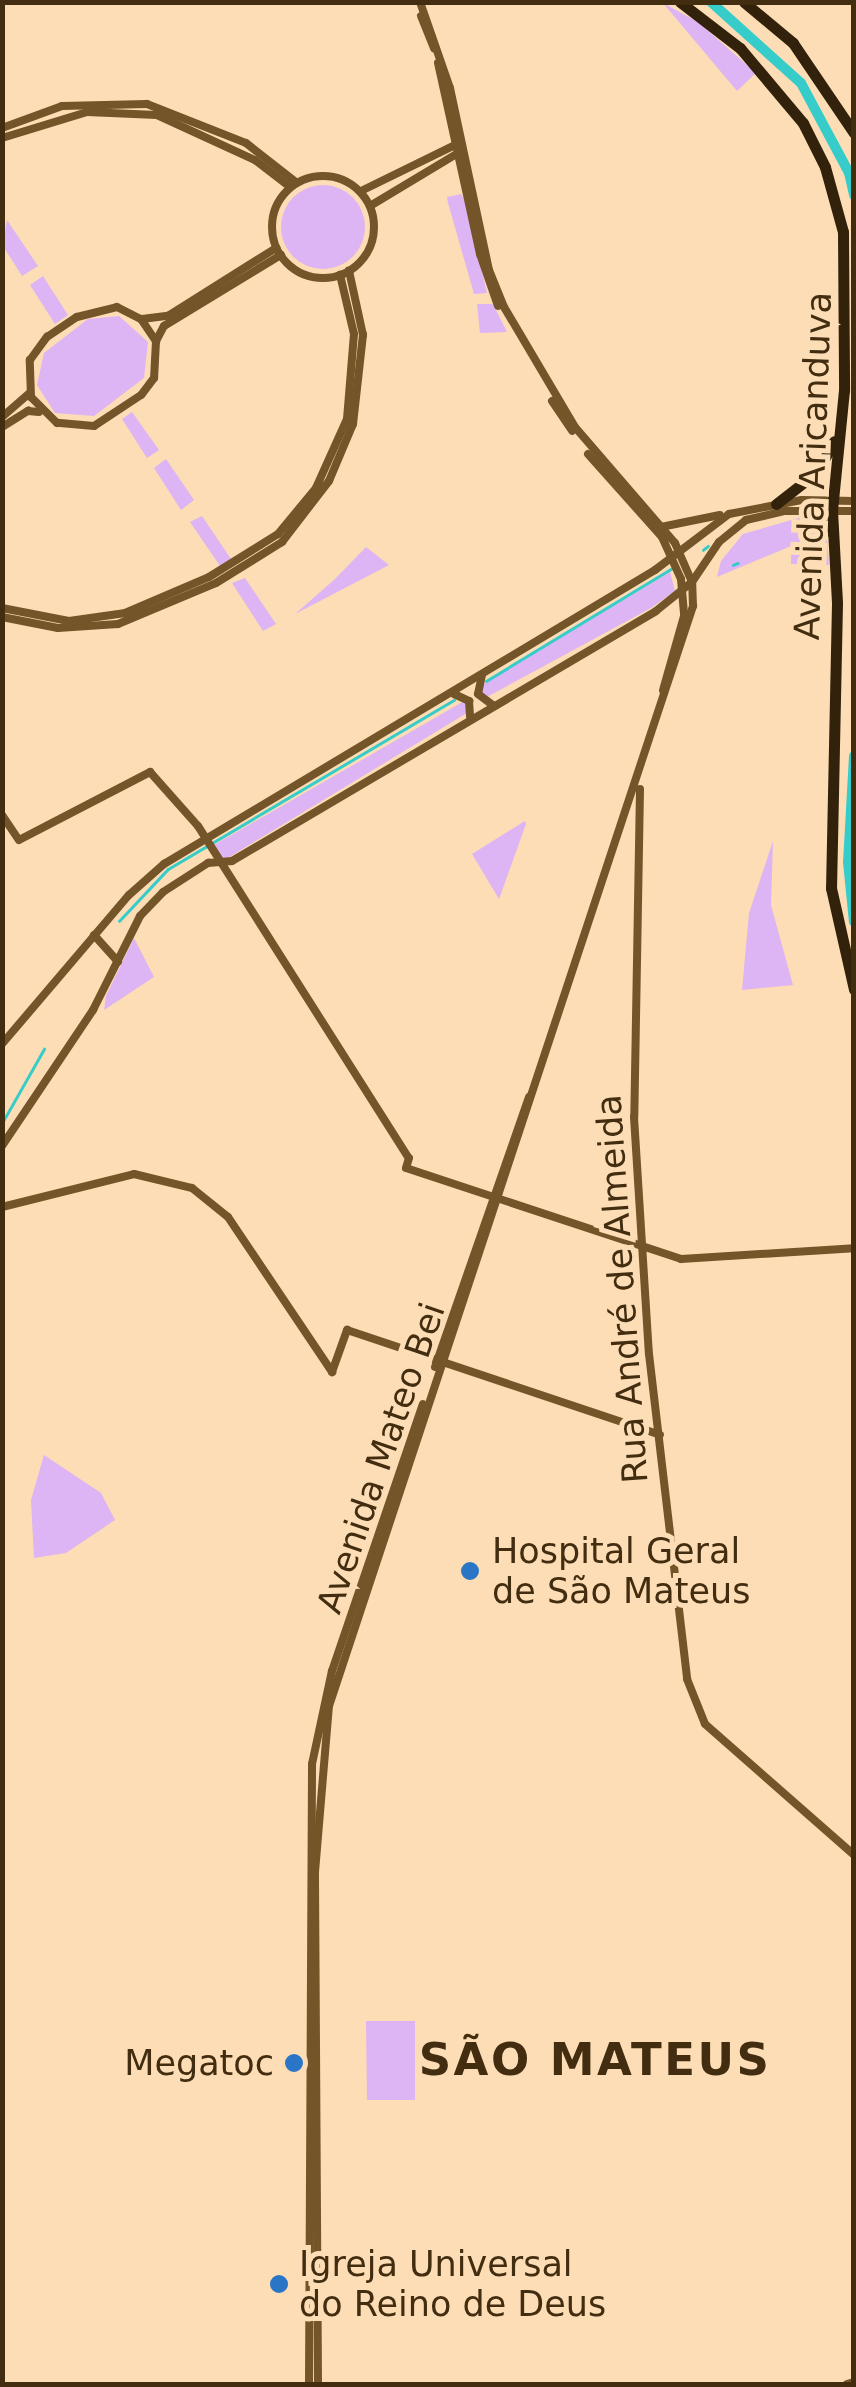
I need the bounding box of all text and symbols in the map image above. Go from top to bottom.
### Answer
street label: Avenida Aricanduva [786,291,840,641]
street label: Rua André de Almeida [587,1093,657,1485]
street label: Avenida Mateo Bei [308,1297,454,1619]
place label: Hospital Geral de São Mateus [492,1530,750,1612]
marker: Hospital Geral de São Mateus [457,1558,483,1584]
district label: SÃO MATEUS [419,2033,771,2087]
place label: Megatoc [124,2042,274,2084]
marker: Megatoc [283,2052,305,2074]
place label: Igreja Universal do Reino de Deus [299,2243,606,2325]
marker: Igreja Universal do Reino de Deus [268,2273,290,2295]

